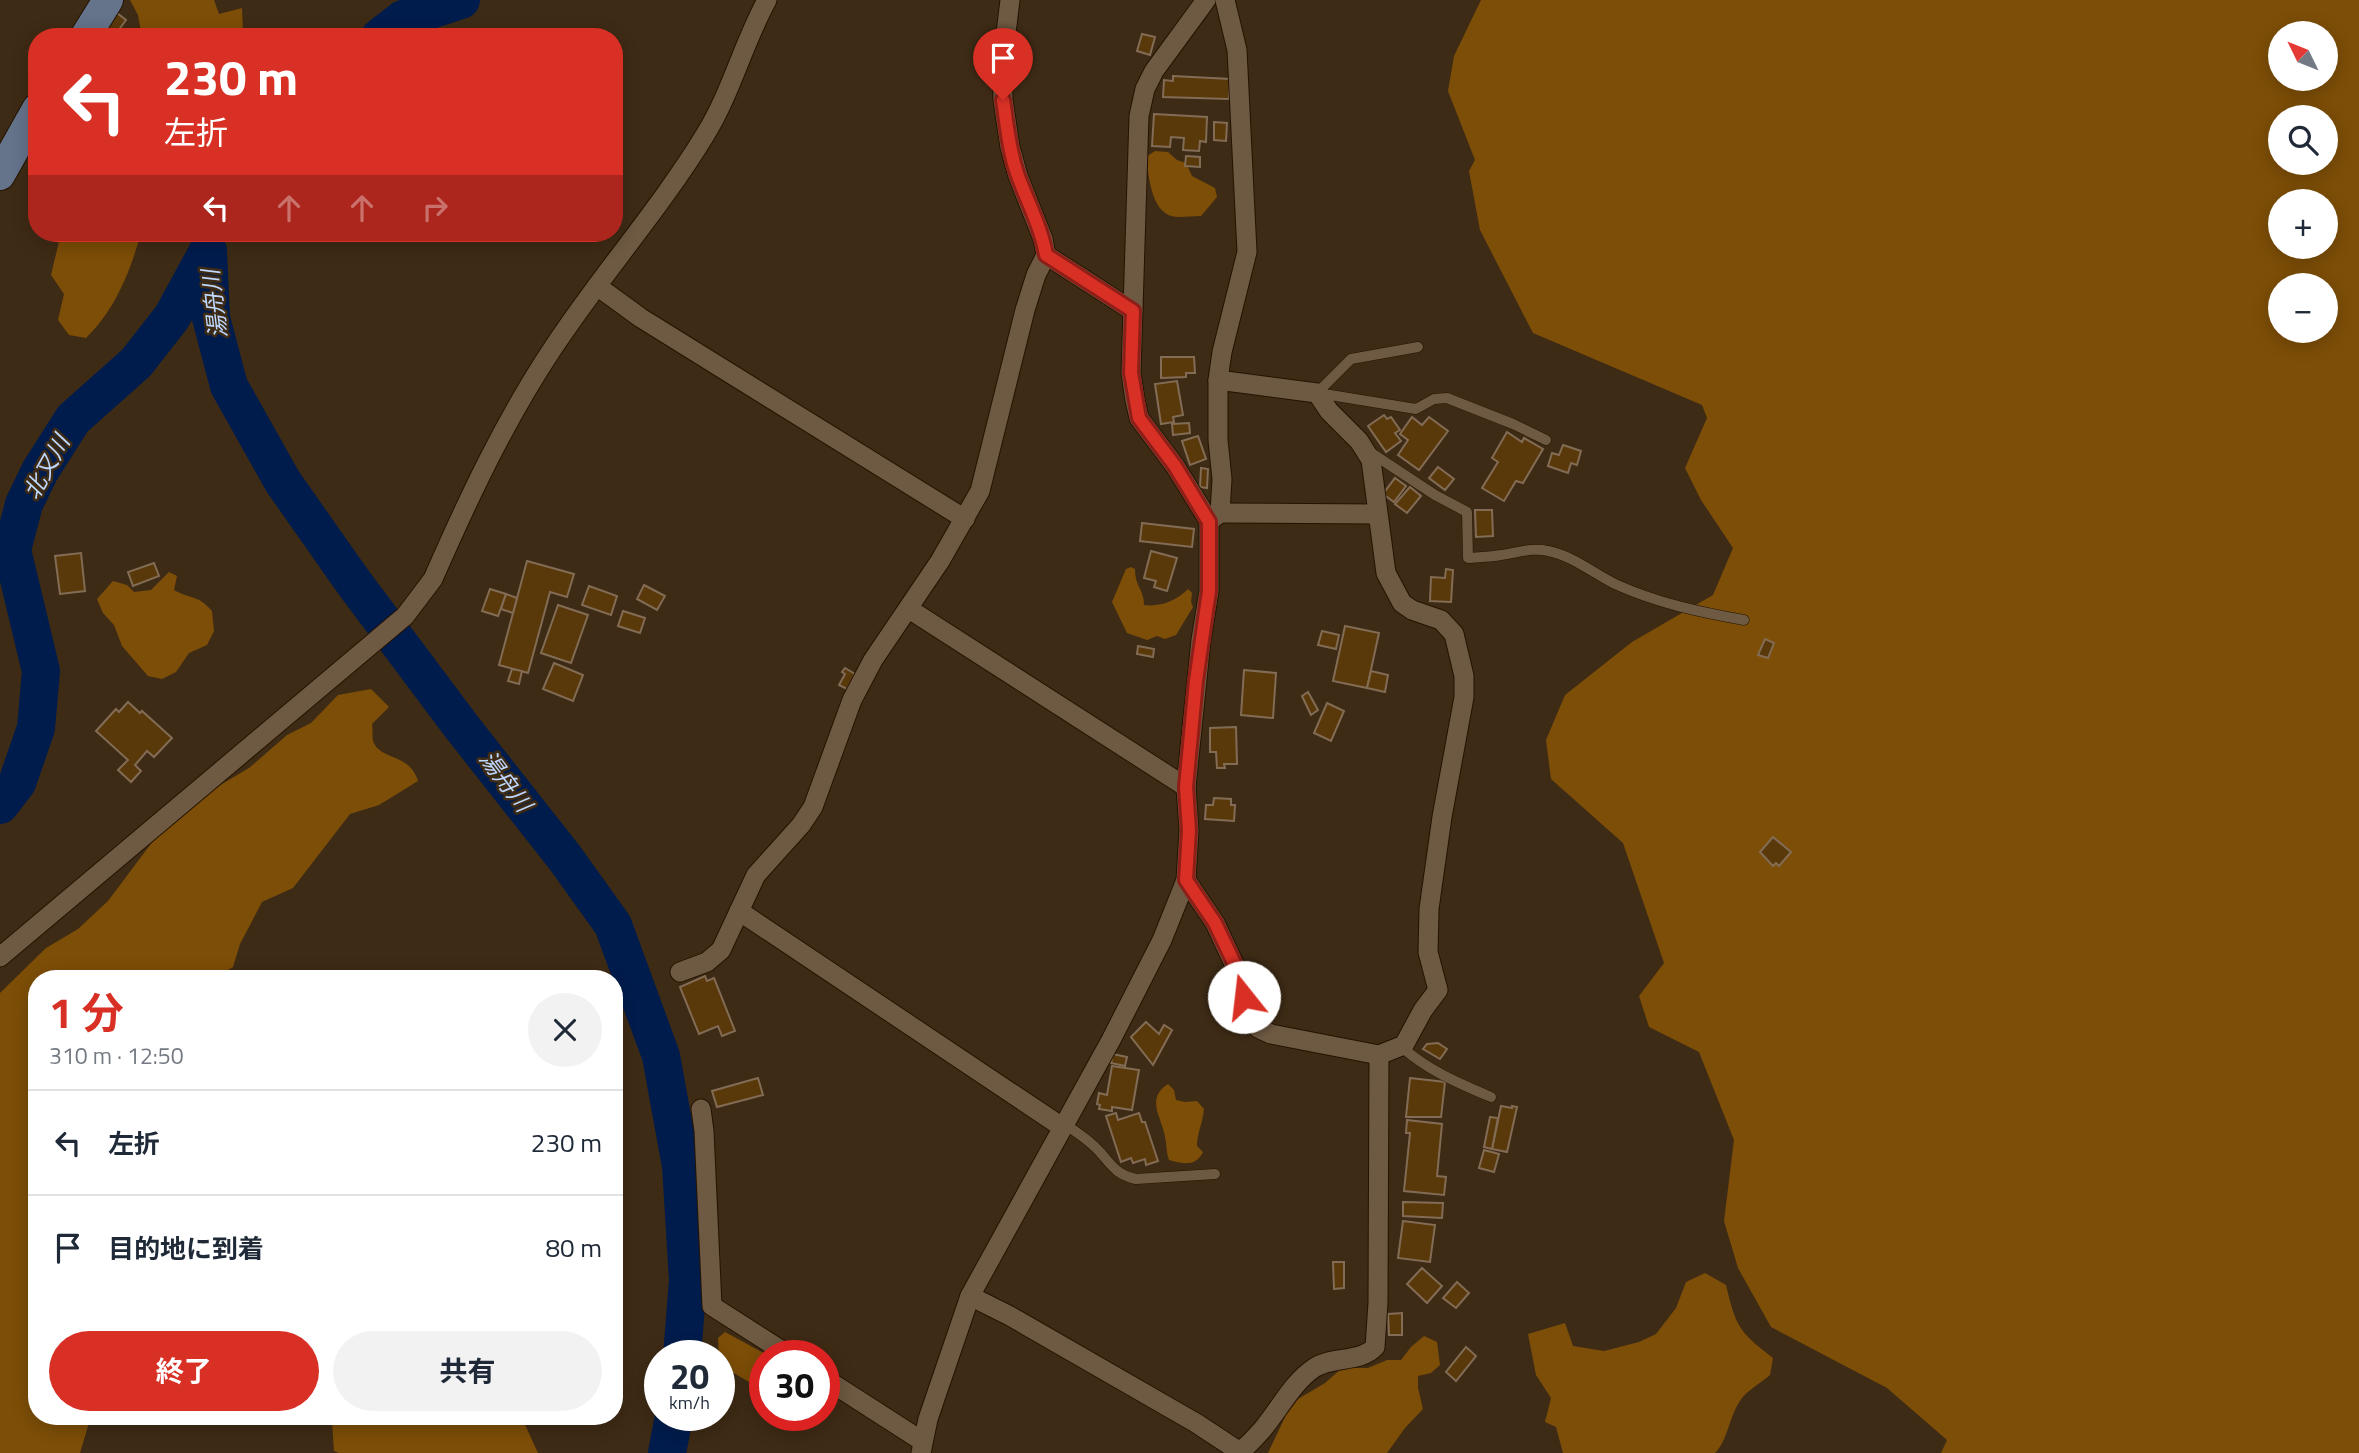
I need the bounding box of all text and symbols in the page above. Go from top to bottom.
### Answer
north arrow [2268,21,2338,91]
map controls [2268,21,2338,343]
pin [973,28,1033,100]
text: 230 m [164,39,298,114]
icon: arrive [984,39,1022,77]
icon: left [49,56,140,147]
button: search [2268,105,2338,175]
text: 左折 [164,108,228,156]
icon: left [197,189,235,227]
icon: ahead [270,189,308,227]
icon: ahead [343,189,381,227]
icon: right [416,189,454,227]
button: + [2268,189,2338,259]
water label: 湯舟川 [192,265,236,340]
button: − [2268,273,2338,343]
water label: 北又川 [14,426,79,506]
water label: 湯舟川 [471,743,543,821]
position arrow [1207,960,1281,1034]
text: 1 分 [49,980,124,1044]
button: close [528,993,602,1067]
text: 310 m · 12:50 [49,1038,184,1073]
text: 230 m [531,1123,602,1162]
icon: left [49,1124,87,1162]
text: 左折 [108,1124,160,1163]
text: 80 m [545,1228,602,1267]
icon: arrive [49,1229,87,1267]
text: 目的地に到着 [108,1229,264,1268]
button: 終了 [49,1331,319,1411]
button: 共有 [333,1331,602,1411]
speed limit sign: 30 [749,1340,840,1431]
text: 20 [670,1349,709,1403]
text: km/h [669,1389,710,1416]

